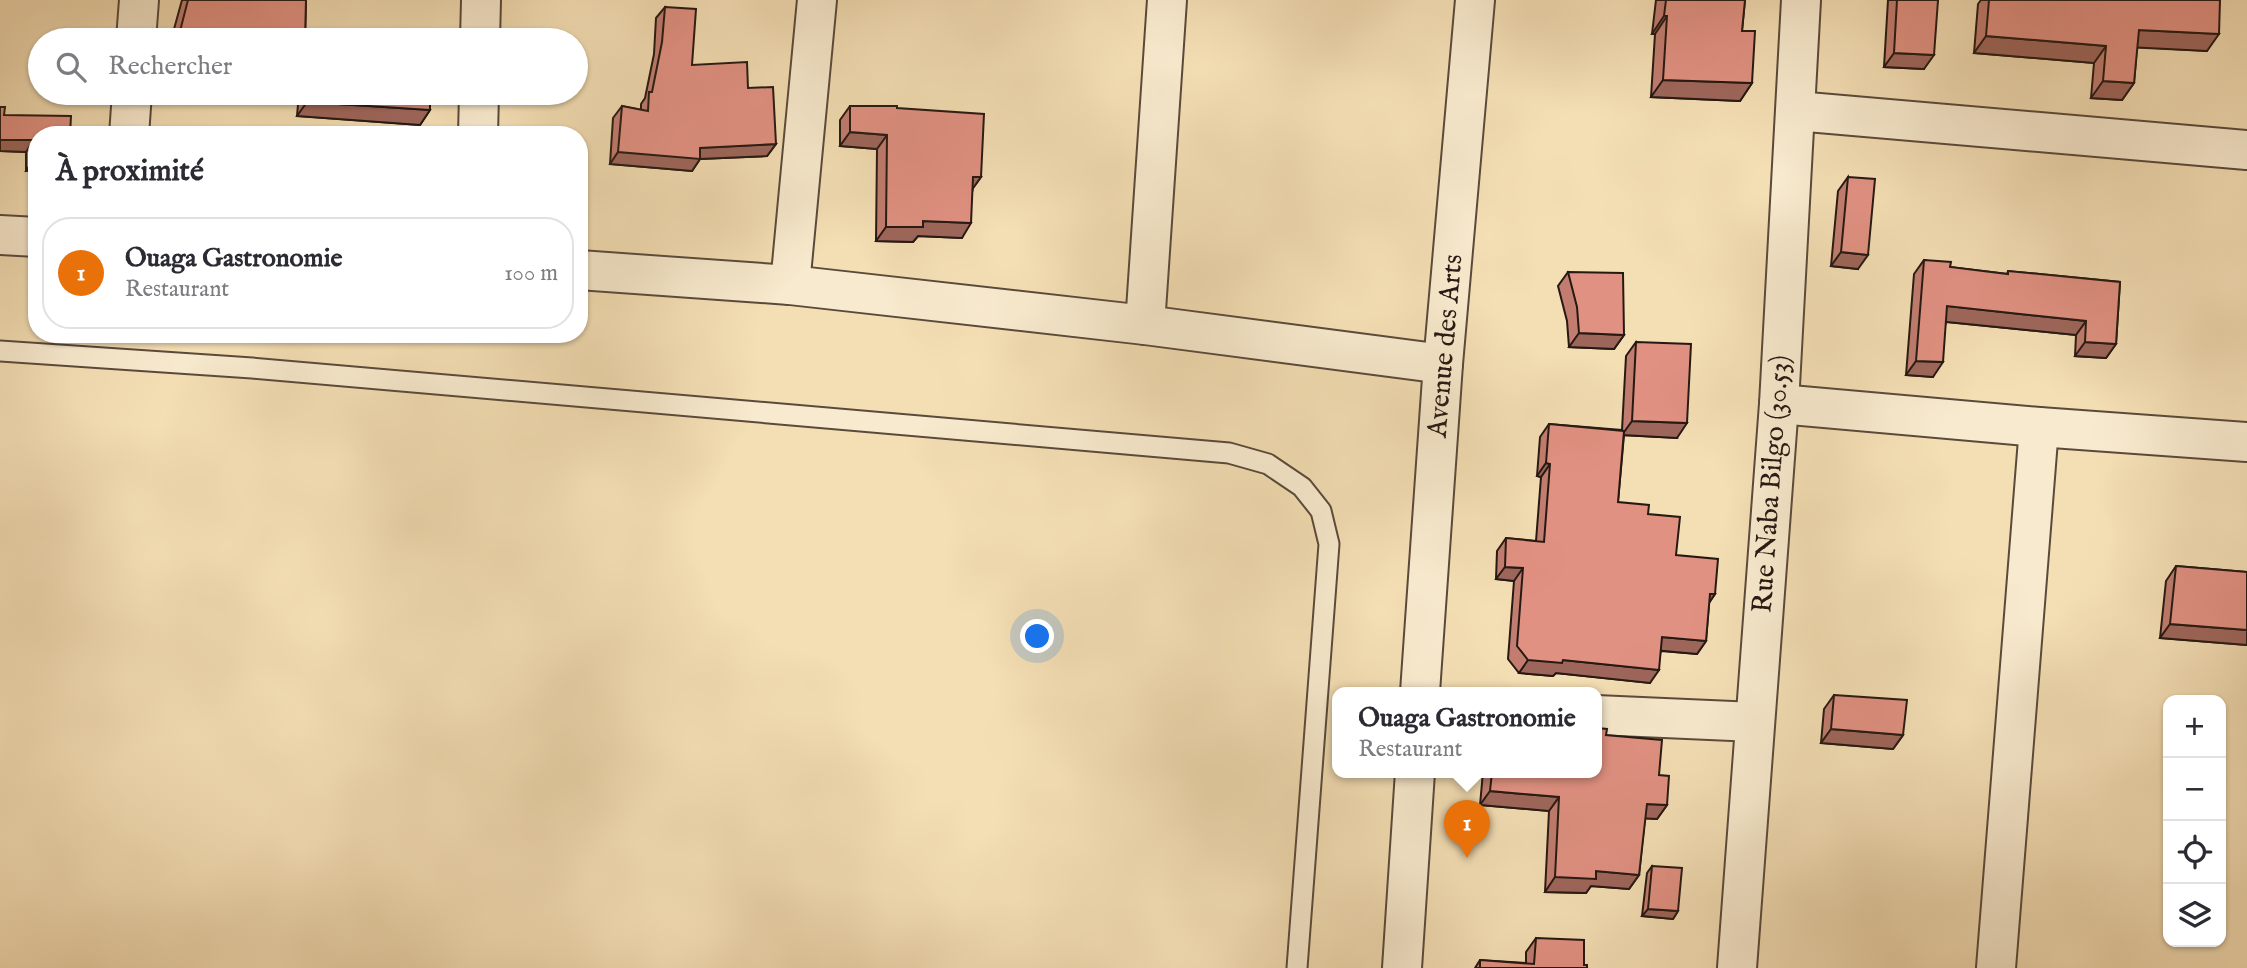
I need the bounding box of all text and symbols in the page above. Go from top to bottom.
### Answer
search box [28,28,588,105]
icon: search [52,48,90,86]
text: Rechercher [108,50,232,83]
text: À proximité [56,153,204,191]
text: Ouaga Gastronomie [125,242,342,275]
street label: Avenue des Arts [1420,253,1471,440]
text: 1 [77,259,85,288]
text: 100 m [504,259,558,288]
text: Restaurant [125,275,229,304]
street label: Rue Naba Bilgo (30.53) [1746,354,1798,614]
your location [1020,619,1054,653]
popup [1332,687,1602,778]
map controls [2163,695,2226,947]
button: + [2163,695,2226,758]
text: Ouaga Gastronomie [1358,702,1576,735]
text: Restaurant [1358,735,1463,764]
button: − [2163,758,2226,821]
pin: 1 [1444,800,1490,858]
button: locate [2163,821,2226,884]
button: layers [2163,884,2226,947]

